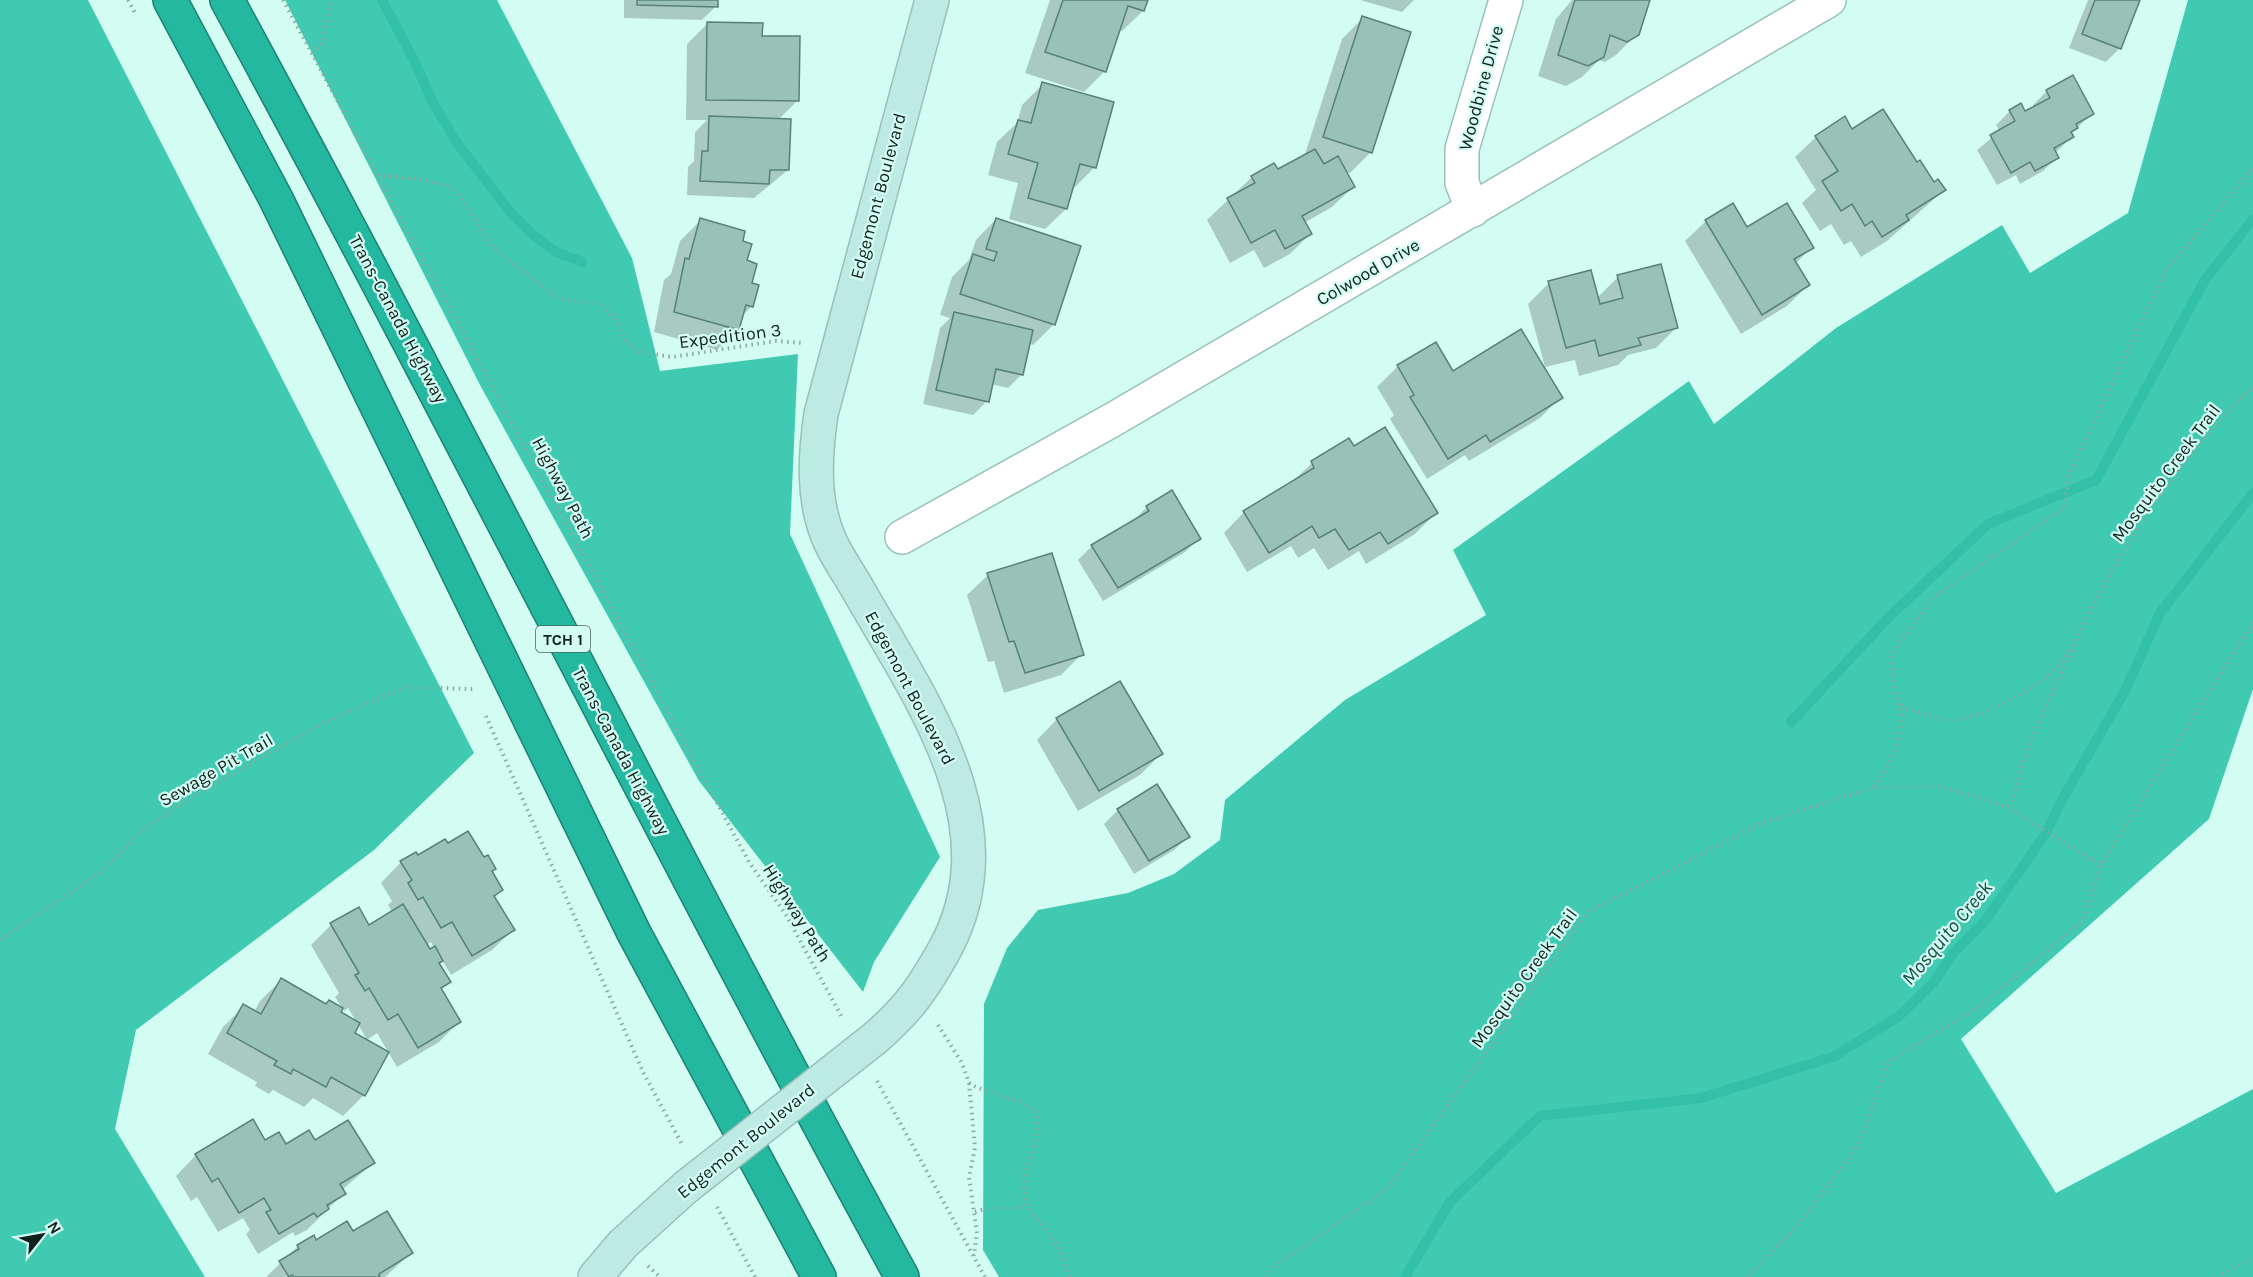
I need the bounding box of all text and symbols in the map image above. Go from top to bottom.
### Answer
street label: Woodbine Drive [1454,23,1508,153]
street label: Edgemont Boulevard [845,111,911,281]
street label: Trans-Canada Highway [344,231,452,407]
street label: Colwood Drive [1312,234,1424,310]
street label: Expedition 3 [678,319,782,353]
street label: Mosquito Creek Trail [2107,400,2225,546]
street label: Highway Path [527,434,599,542]
street label: Edgemont Boulevard [860,607,960,769]
road number: TCH 1 [536,626,590,652]
street label: Trans-Canada Highway [567,663,675,839]
street label: Sewage Pit Trail [155,729,277,811]
street label: Highway Path [758,860,836,966]
water label: Mosquito Creek [1897,876,1998,990]
street label: Mosquito Creek Trail [1466,904,1582,1052]
street label: Edgemont Boulevard [673,1079,819,1203]
north arrow [12,1205,72,1265]
text: N [43,1218,66,1237]

